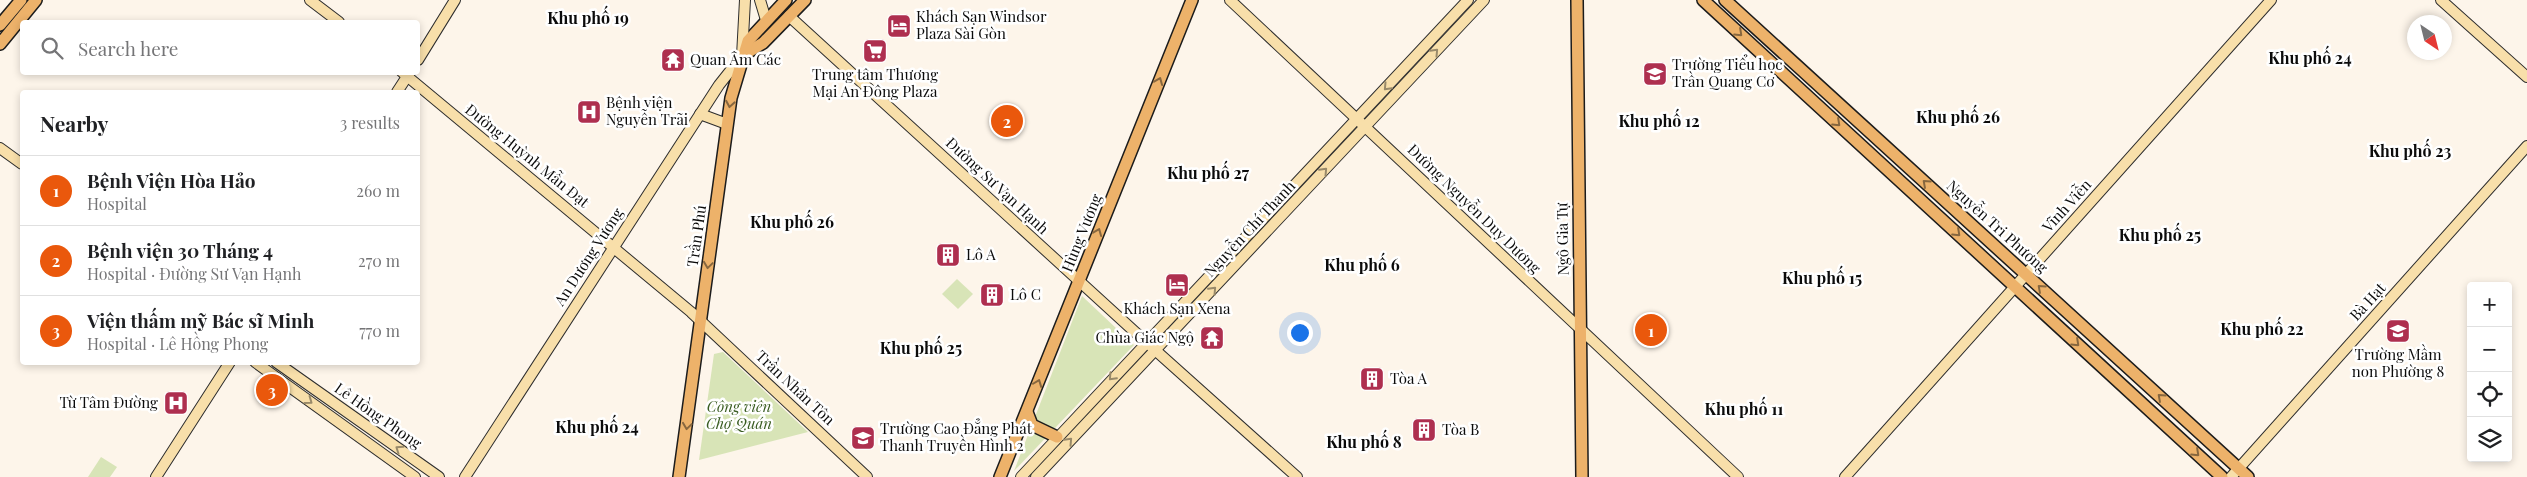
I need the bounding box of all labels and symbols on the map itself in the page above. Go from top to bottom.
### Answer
district label: Khu phố 19 [547,5,629,28]
place label: Khách Sạn Windsor Plaza Sài Gòn [916,6,1047,43]
hotel icon: Khách Sạn Windsor Plaza Sài Gòn [886,13,912,39]
north arrow [2407,15,2452,60]
one-way arrow [1733,27,1742,36]
supermarket icon: Trung tâm Thương Mại An Đông Plaza [862,38,888,64]
district label: Khu phố 24 [2268,45,2352,68]
temple icon: Quan Âm Các [660,47,686,73]
place label: Quan Âm Các [690,49,781,69]
one-way arrow [1429,49,1438,58]
place label: Trường Tiểu học Trần Quang Cơ [1672,54,1783,91]
school or university icon: Trường Tiểu học Trần Quang Cơ [1642,61,1668,87]
place label: Trung tâm Thương Mại An Đông Plaza [812,64,938,101]
one-way arrow [1153,77,1163,86]
one-way arrow [1384,81,1393,90]
place label: Bệnh viện Nguyễn Trãi [606,92,689,129]
street label: Đường Huỳnh Mẫn Đạt [462,99,594,212]
hospital icon: Bệnh viện Nguyễn Trãi [576,99,602,125]
one-way arrow [726,99,736,108]
pin: 2 [991,102,1023,140]
district label: Khu phố 26 [1916,104,2000,127]
district label: Khu phố 12 [1618,108,1700,131]
one-way arrow [1832,117,1841,126]
street label: Đường Sư Vạn Hạnh [942,132,1053,238]
district label: Khu phố 23 [2369,138,2452,161]
street label: Đường Nguyễn Duy Dương [1404,139,1546,277]
district label: Khu phố 27 [1167,160,1250,183]
one-way arrow [1318,168,1327,177]
street label: Nguyễn Tri Phương [1943,175,2053,277]
street label: Vĩnh Viễn [2037,175,2095,237]
street label: Nguyễn Chí Thanh [1199,176,1299,281]
one-way arrow [1922,180,1931,189]
street label: Hùng Vương [1056,190,1106,275]
street label: Ngô Gia Tự [1551,202,1573,275]
street label: Trần Phú [682,203,710,268]
street label: An Dương Vương [549,204,627,310]
district label: Khu phố 26 [750,209,834,232]
district label: Khu phố 25 [2119,222,2201,245]
one-way arrow [1092,228,1102,237]
one-way arrow [1951,228,1960,237]
building icon: Lô A [935,242,961,268]
place label: Lô A [966,244,996,264]
district label: Khu phố 6 [1324,252,1400,275]
one-way arrow [703,261,714,269]
district label: Khu phố 15 [1782,265,1862,288]
hotel icon: Khách Sạn Xena [1164,272,1190,298]
street label: Bà Hạt [2345,278,2390,325]
building icon: Lô C [979,282,1005,308]
place label: Lô C [1010,284,1041,304]
one-way arrow [2037,284,2046,293]
one-way arrow [1207,286,1216,295]
place label: Khách Sạn Xena [1123,298,1231,318]
pin: 1 [1635,311,1667,349]
district label: Khu phố 22 [2220,316,2304,339]
school or university icon: Trường Mầm non Phường 8 [2385,318,2411,344]
your location [1287,320,1313,346]
temple icon: Chùa Giác Ngộ [1199,325,1225,351]
place label: Chùa Giác Ngộ [1095,327,1194,347]
district label: Khu phố 25 [880,335,962,358]
one-way arrow [2071,337,2080,346]
place label: Trường Mầm non Phường 8 [2352,344,2444,381]
street label: Trần Nhân Tôn [752,346,839,429]
building icon: Tòa A [1359,366,1385,392]
place label: Tòa A [1390,368,1427,388]
pin: 3 [256,371,288,409]
one-way arrow [1109,372,1118,381]
street label: Lê Hồng Phong [331,377,427,453]
one-way arrow [1032,379,1043,388]
hospital icon: Từ Tâm Đường [163,390,189,416]
place label: Từ Tâm Đường [60,392,158,412]
one-way arrow [2157,394,2166,403]
one-way arrow [303,395,313,404]
park label: Công viên Chợ Quán [706,396,772,433]
district label: Khu phố 11 [1705,396,1783,419]
district label: Khu phố 24 [555,414,639,437]
building icon: Tòa B [1411,417,1437,443]
place label: Trường Cao Đẳng Phát Thanh Truyền Hình 2 [880,418,1033,455]
place label: Tòa B [1442,419,1479,439]
one-way arrow [682,422,693,430]
school or university icon: Trường Cao Đẳng Phát Thanh Truyền Hình 2 [850,425,876,451]
district label: Khu phố 8 [1326,429,1402,452]
one-way arrow [1063,438,1072,447]
one-way arrow [395,446,405,455]
one-way arrow [2191,447,2200,456]

